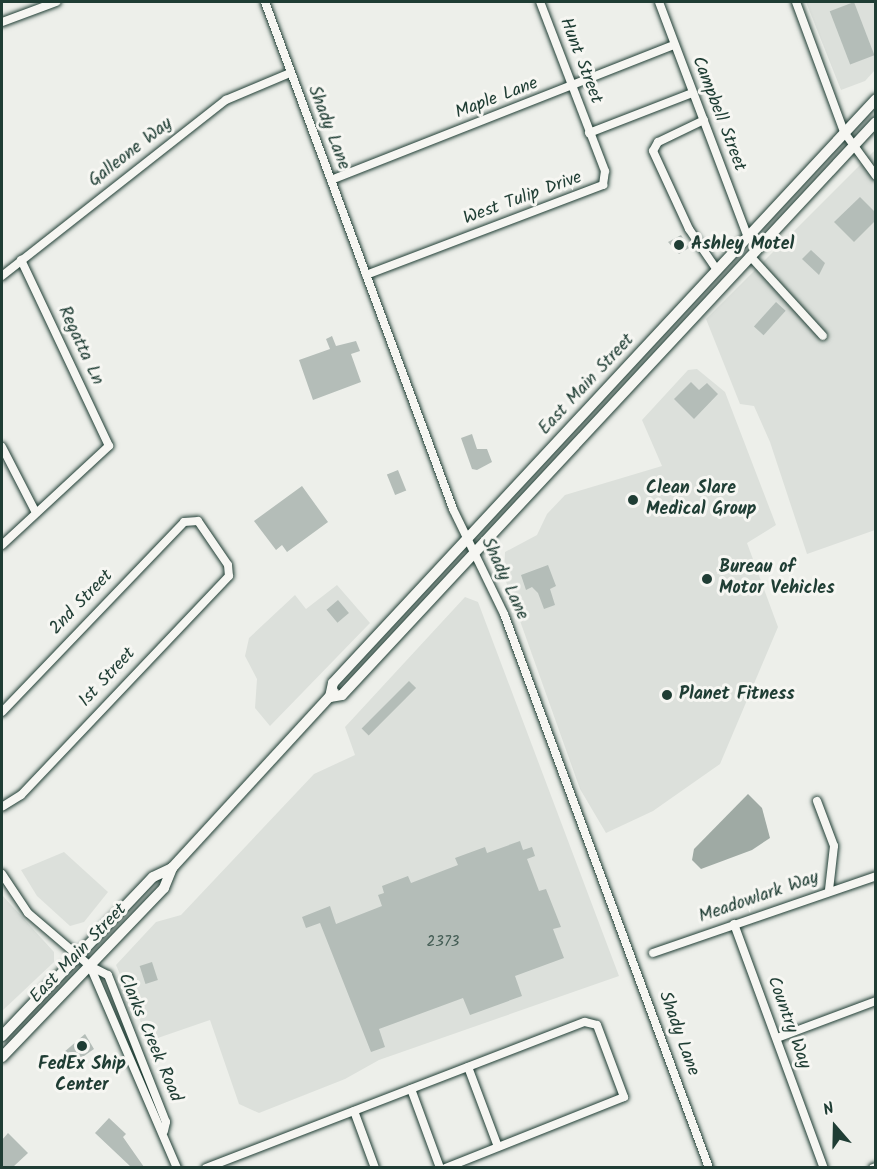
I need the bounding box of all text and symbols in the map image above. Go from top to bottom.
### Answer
street label: Hunt Street [554,15,606,107]
street label: Campbell Street [686,53,750,175]
street label: Maple Lane [453,73,541,125]
street label: Shady Lane [302,83,354,173]
street label: Galleone Way [85,114,177,192]
street label: West Tulip Drive [461,168,585,230]
place label: Ashley Motel [691,234,794,256]
marker: Ashley Motel [672,238,686,252]
street label: Regatta Ln [52,303,108,389]
street label: East Main Street [535,330,639,440]
place label: Clean Slare Medical Group [646,479,756,522]
marker: Clean Slare Medical Group [624,491,642,509]
street label: Shady Lane [476,534,532,624]
place label: Bureau of Motor Vehicles [719,558,835,600]
street label: 2nd Street [46,566,118,640]
marker: Bureau of Motor Vehicles [700,572,714,586]
street label: 1st Street [75,644,141,712]
place label: Planet Fitness [679,684,795,706]
marker: Planet Fitness [660,688,674,702]
street label: Meadowlark Way [696,867,822,929]
street label: East Main Street [26,900,132,1008]
house number: 2373 [427,934,459,952]
street label: Clarks Creek Road [112,970,186,1106]
street label: Country Way [761,974,815,1072]
street label: Shady Lane [653,989,703,1079]
marker: FedEx Ship Center [75,1039,89,1053]
place label: FedEx Ship Center [38,1055,126,1098]
text: N [820,1096,838,1123]
north arrow [805,1097,865,1157]

